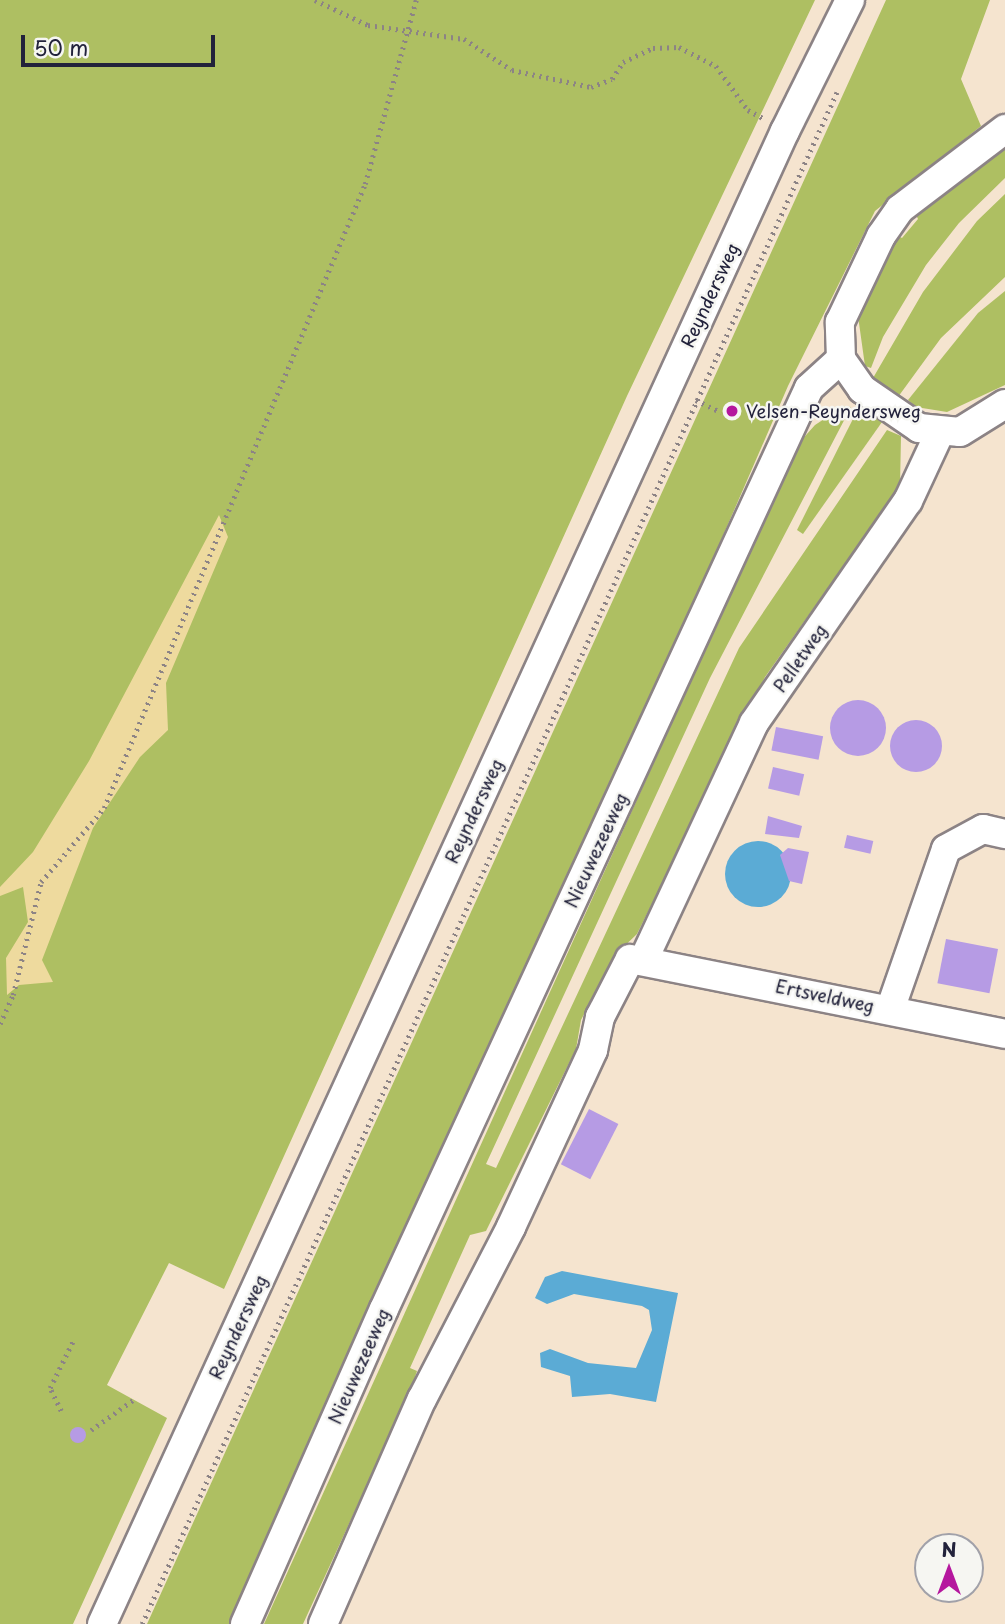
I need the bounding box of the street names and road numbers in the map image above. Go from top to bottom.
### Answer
street label: Reyndersweg [676,239,744,351]
street label: Pelletweg [769,620,831,696]
street label: Reyndersweg [440,755,508,867]
street label: Nieuwezeeweg [560,789,632,911]
street label: Ertsveldweg [774,975,876,1017]
street label: Reyndersweg [204,1271,272,1383]
street label: Nieuwezeeweg [324,1305,394,1427]

